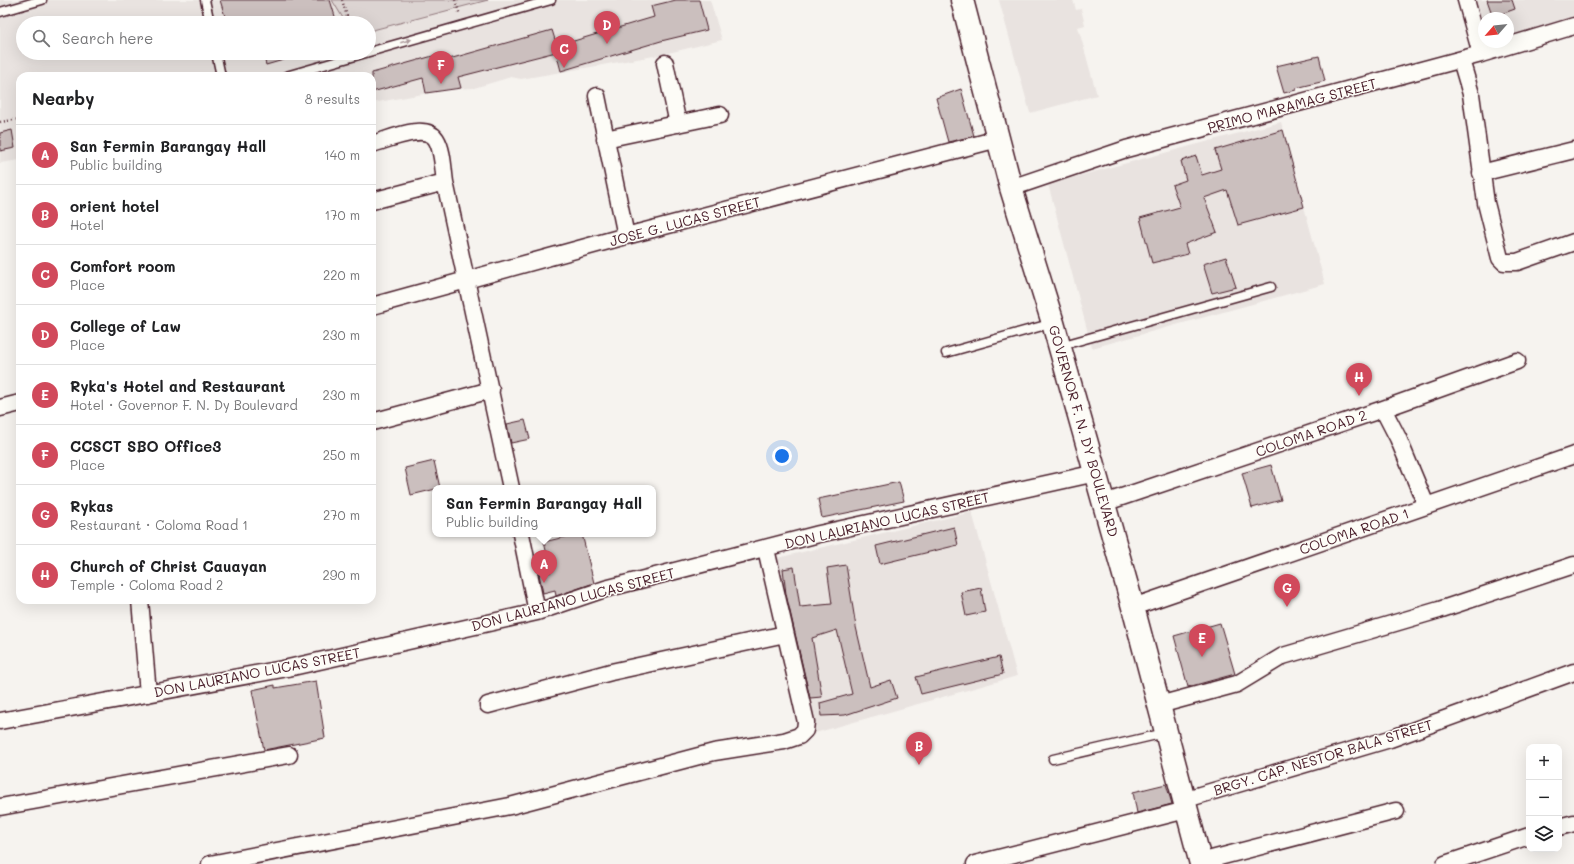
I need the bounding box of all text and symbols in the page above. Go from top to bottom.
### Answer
pin: D [594,11,620,44]
north arrow [1478,12,1514,48]
search box [16,16,376,60]
icon: search [30,27,52,49]
text: Search here [62,28,153,48]
pin: C [551,35,577,68]
one-way arrow [400,38,413,44]
pin: F [428,51,454,84]
street label: PRIMO MARAMAG STREET [1205,73,1379,137]
text: Nearby [32,87,94,109]
text: 8 results [305,90,360,107]
text: San Fermin Barangay Hall [70,136,266,156]
text: A [40,146,50,163]
text: 140 m [324,146,360,163]
text: Public building [70,156,162,173]
street label: JOSE G. LUCAS STREET [607,192,763,250]
text: orient hotel [70,196,159,216]
text: B [41,206,49,223]
text: 170 m [324,206,360,223]
text: Hotel [70,216,104,233]
text: Comfort room [70,256,175,276]
text: C [40,266,50,283]
text: 220 m [323,266,360,283]
text: Place [70,276,105,293]
text: College of Law [70,316,181,336]
street label: GOVERNOR F. N. DY BOULEVARD [1045,323,1123,539]
text: D [40,326,50,343]
text: 230 m [323,326,360,343]
text: Place [70,336,105,353]
pin: H [1346,363,1372,396]
text: Ryka's Hotel and Restaurant [70,376,285,396]
text: E [41,386,49,403]
text: 230 m [323,386,360,403]
text: Hotel · Governor F. N. Dy Boulevard [70,396,298,413]
street label: COLOMA ROAD 2 [1253,405,1369,461]
text: CCSCT SBO Office3 [70,436,221,456]
text: F [41,446,49,463]
text: 250 m [323,446,360,463]
your location [772,446,792,466]
text: Place [70,456,105,473]
popup [432,485,656,537]
street label: DON LAURIANO LUCAS STREET [783,487,992,553]
text: San Fermin Barangay Hall [446,493,642,513]
text: Rykas [70,496,113,516]
street label: COLOMA ROAD 1 [1297,503,1411,559]
text: G [40,506,50,523]
text: 270 m [323,506,360,523]
text: Public building [446,513,538,530]
text: Restaurant · Coloma Road 1 [70,516,248,533]
pin: A [531,550,557,583]
text: Church of Christ Cauayan [70,556,267,576]
street label: DON LAURIANO LUCAS STREET [469,564,677,634]
text: H [40,566,50,583]
text: 290 m [323,566,360,583]
pin: G [1274,574,1300,607]
text: Temple · Coloma Road 2 [70,576,223,593]
pin: E [1189,624,1215,657]
street label: DON LAURIANO LUCAS STREET [152,643,362,701]
street label: BRGY. CAP. NESTOR BALA STREET [1211,714,1435,799]
pin: B [906,732,932,765]
map controls [1526,744,1562,852]
button: + [1526,744,1562,780]
button: − [1526,780,1562,816]
button: layers [1526,816,1562,852]

